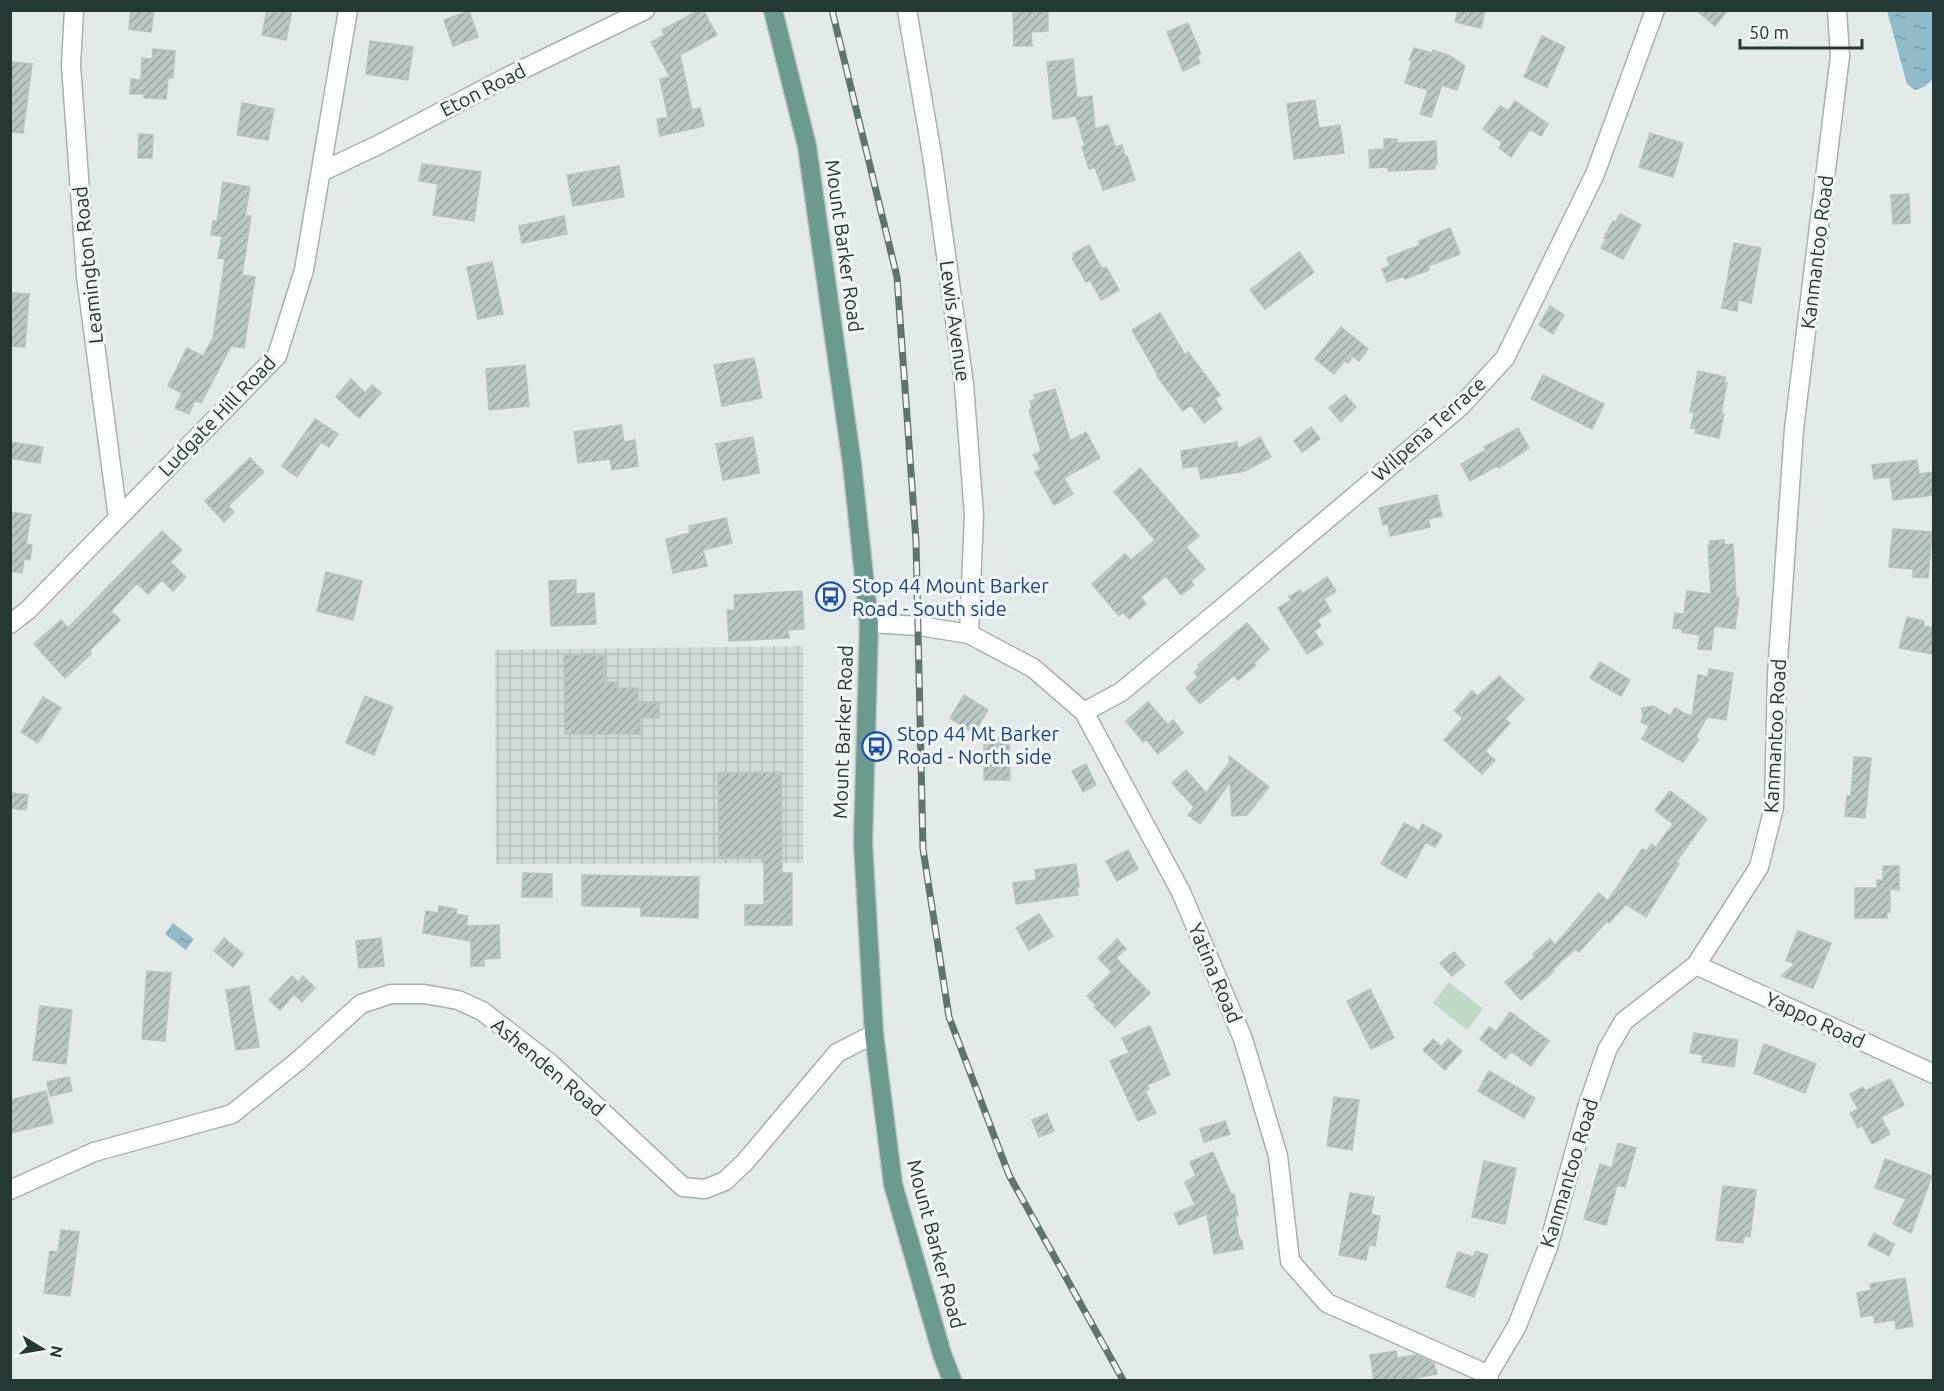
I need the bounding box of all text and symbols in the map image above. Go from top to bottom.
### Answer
scale bar [1740,12,1862,50]
text: 50 m [1749,22,1789,42]
street label: Eton Road [436,58,529,121]
street label: Mount Barker Road [821,158,868,334]
street label: Kanmantoo Road [1796,174,1837,330]
street label: Leamington Road [68,185,107,345]
street label: Lewis Avenue [936,259,975,383]
street label: Ludgate Hill Road [153,351,280,481]
street label: Wilpena Terrace [1367,372,1490,486]
place label: Stop 44 Mount Barker Road - South side [852,574,1049,620]
bus stop icon: Stop 44 Mount Barker Road - South side [815,581,847,613]
street label: Mount Barker Road [828,645,857,819]
street label: Kanmantoo Road [1759,658,1790,814]
place label: Stop 44 Mt Barker Road - North side [897,722,1060,768]
bus stop icon: Stop 44 Mt Barker Road - North side [860,730,892,762]
street label: Yatina Road [1184,919,1247,1026]
street label: Yappo Road [1762,987,1869,1053]
street label: Ashenden Road [487,1013,610,1121]
street label: Kanmantoo Road [1535,1096,1602,1250]
street label: Mount Barker Road [903,1157,970,1331]
north arrow [12,1319,72,1379]
text: N [47,1344,67,1359]

